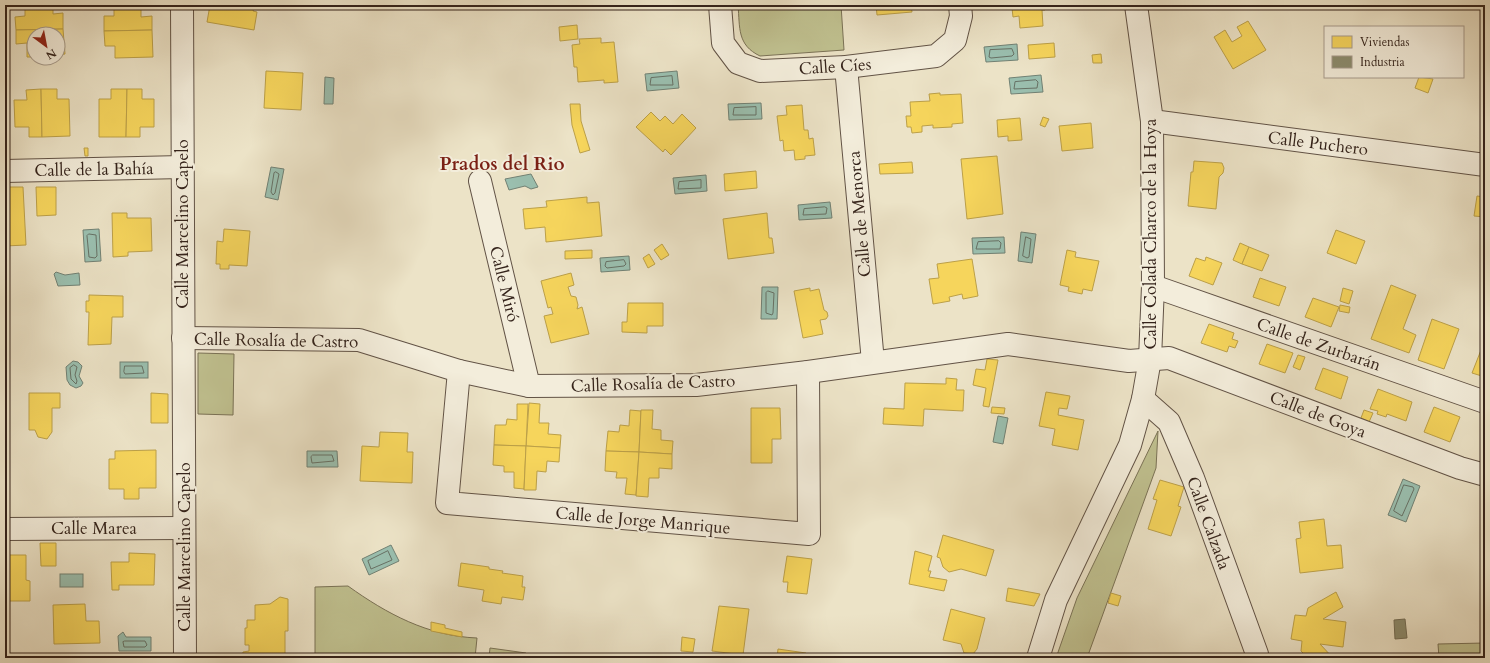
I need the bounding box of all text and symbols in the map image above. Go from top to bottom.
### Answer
north arrow [26,26,66,66]
legend [1324,26,1464,78]
text: Viviendas [1360,34,1410,50]
text: N [43,45,59,63]
street label: Calle Cíes [798,52,872,80]
text: Industria [1360,54,1405,70]
street label: Calle Colada Charco de la Hoya [1139,118,1162,349]
street label: Calle Puchero [1266,126,1369,161]
street label: Calle Marcelino Capelo [171,139,194,309]
street label: Calle de Menorca [842,149,876,278]
district label: Prados del Rio [439,151,565,177]
street label: Calle de la Bahía [34,157,154,182]
street label: Calle Miró [484,244,525,324]
street label: Calle de Zurbarán [1254,312,1384,377]
street label: Calle Rosalía de Castro [194,328,358,353]
street label: Calle Rosalía de Castro [570,369,736,398]
street label: Calle de Goya [1266,386,1370,444]
street label: Calle Marcelino Capelo [173,462,196,632]
street label: Calle Calzada [1181,474,1236,573]
street label: Calle de Jorge Manrique [554,501,731,540]
street label: Calle Marea [51,517,138,540]

